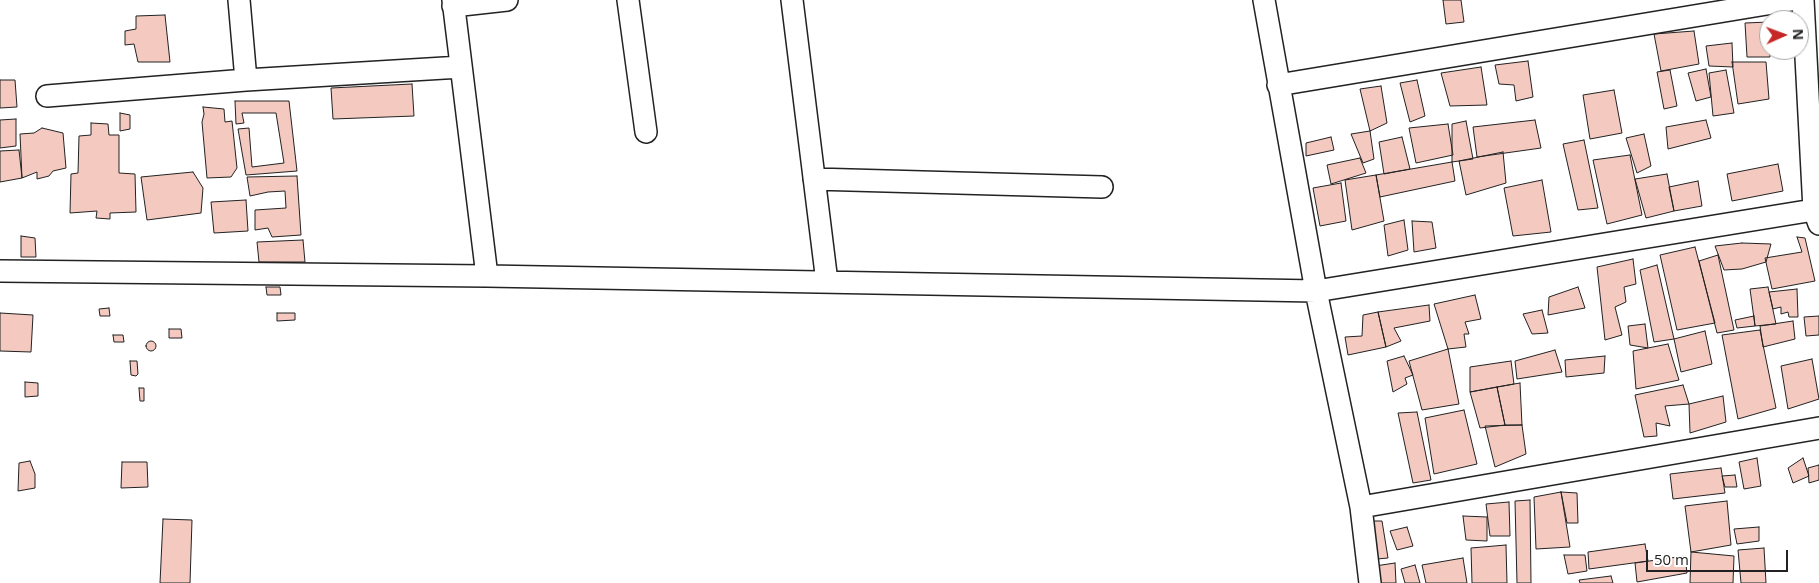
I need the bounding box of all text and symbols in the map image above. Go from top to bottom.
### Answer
north arrow [1759,10,1809,60]
text: N [1789,28,1808,41]
scale bar [1649,540,1792,572]
text: 50 m [1654,549,1689,569]

